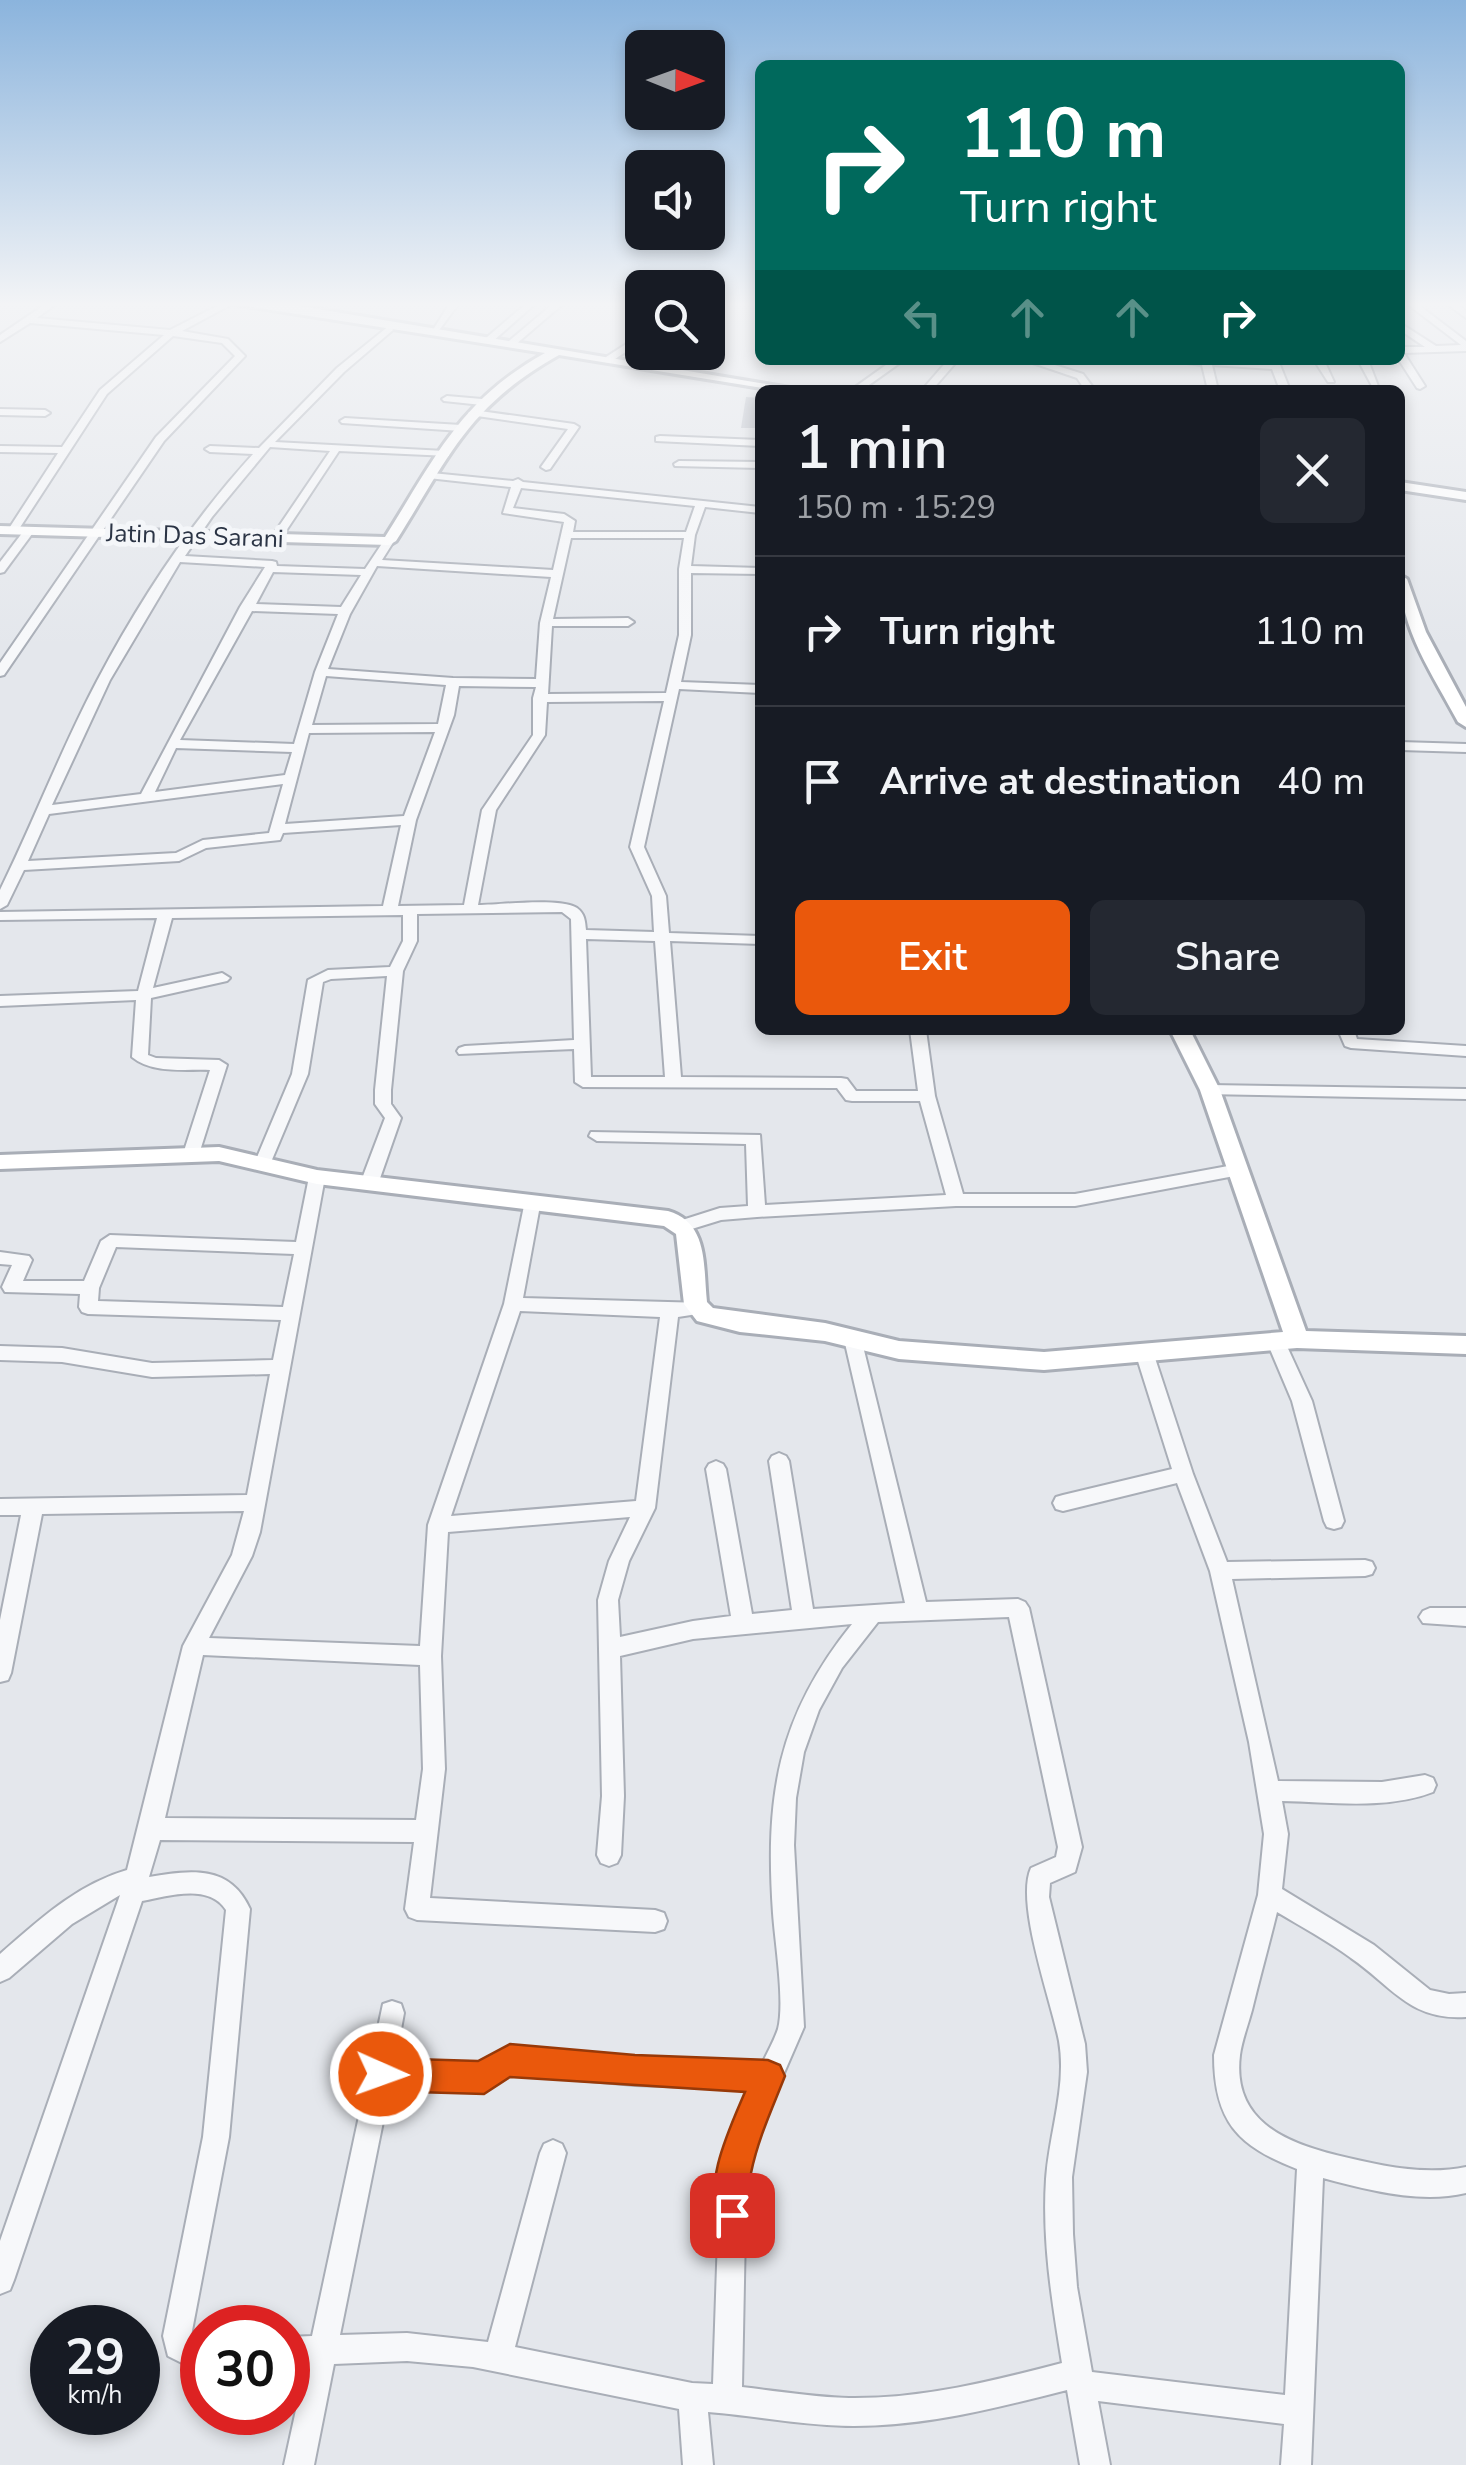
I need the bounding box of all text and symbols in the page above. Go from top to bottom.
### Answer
north arrow [625,30,725,130]
map controls [625,30,725,370]
text: 110 m [960,86,1166,182]
icon: right [795,100,925,230]
button: sound [625,150,725,250]
text: Turn right [960,177,1157,238]
button: search [625,270,725,370]
icon: left [895,290,950,345]
icon: ahead [1000,290,1055,345]
icon: ahead [1105,290,1160,345]
icon: right [1210,290,1265,345]
text: 1 min [795,407,948,489]
button: close [1260,418,1365,523]
text: 150 m · 15:29 [795,486,996,529]
street label: Jatin Das Sarani [105,516,284,556]
icon: right [795,604,850,659]
text: Turn right [880,606,1055,657]
text: 110 m [1254,606,1365,657]
icon: arrive [795,754,850,809]
text: Arrive at destination [880,756,1241,807]
text: 40 m [1277,756,1365,807]
button: Exit [795,900,1070,1015]
button: Share [1090,900,1365,1015]
position arrow [329,2022,433,2126]
pin [690,2173,775,2258]
icon: arrive [705,2188,760,2243]
speed limit sign: 30 [180,2305,310,2435]
text: 29 [65,2323,125,2392]
text: km/h [67,2378,123,2412]

